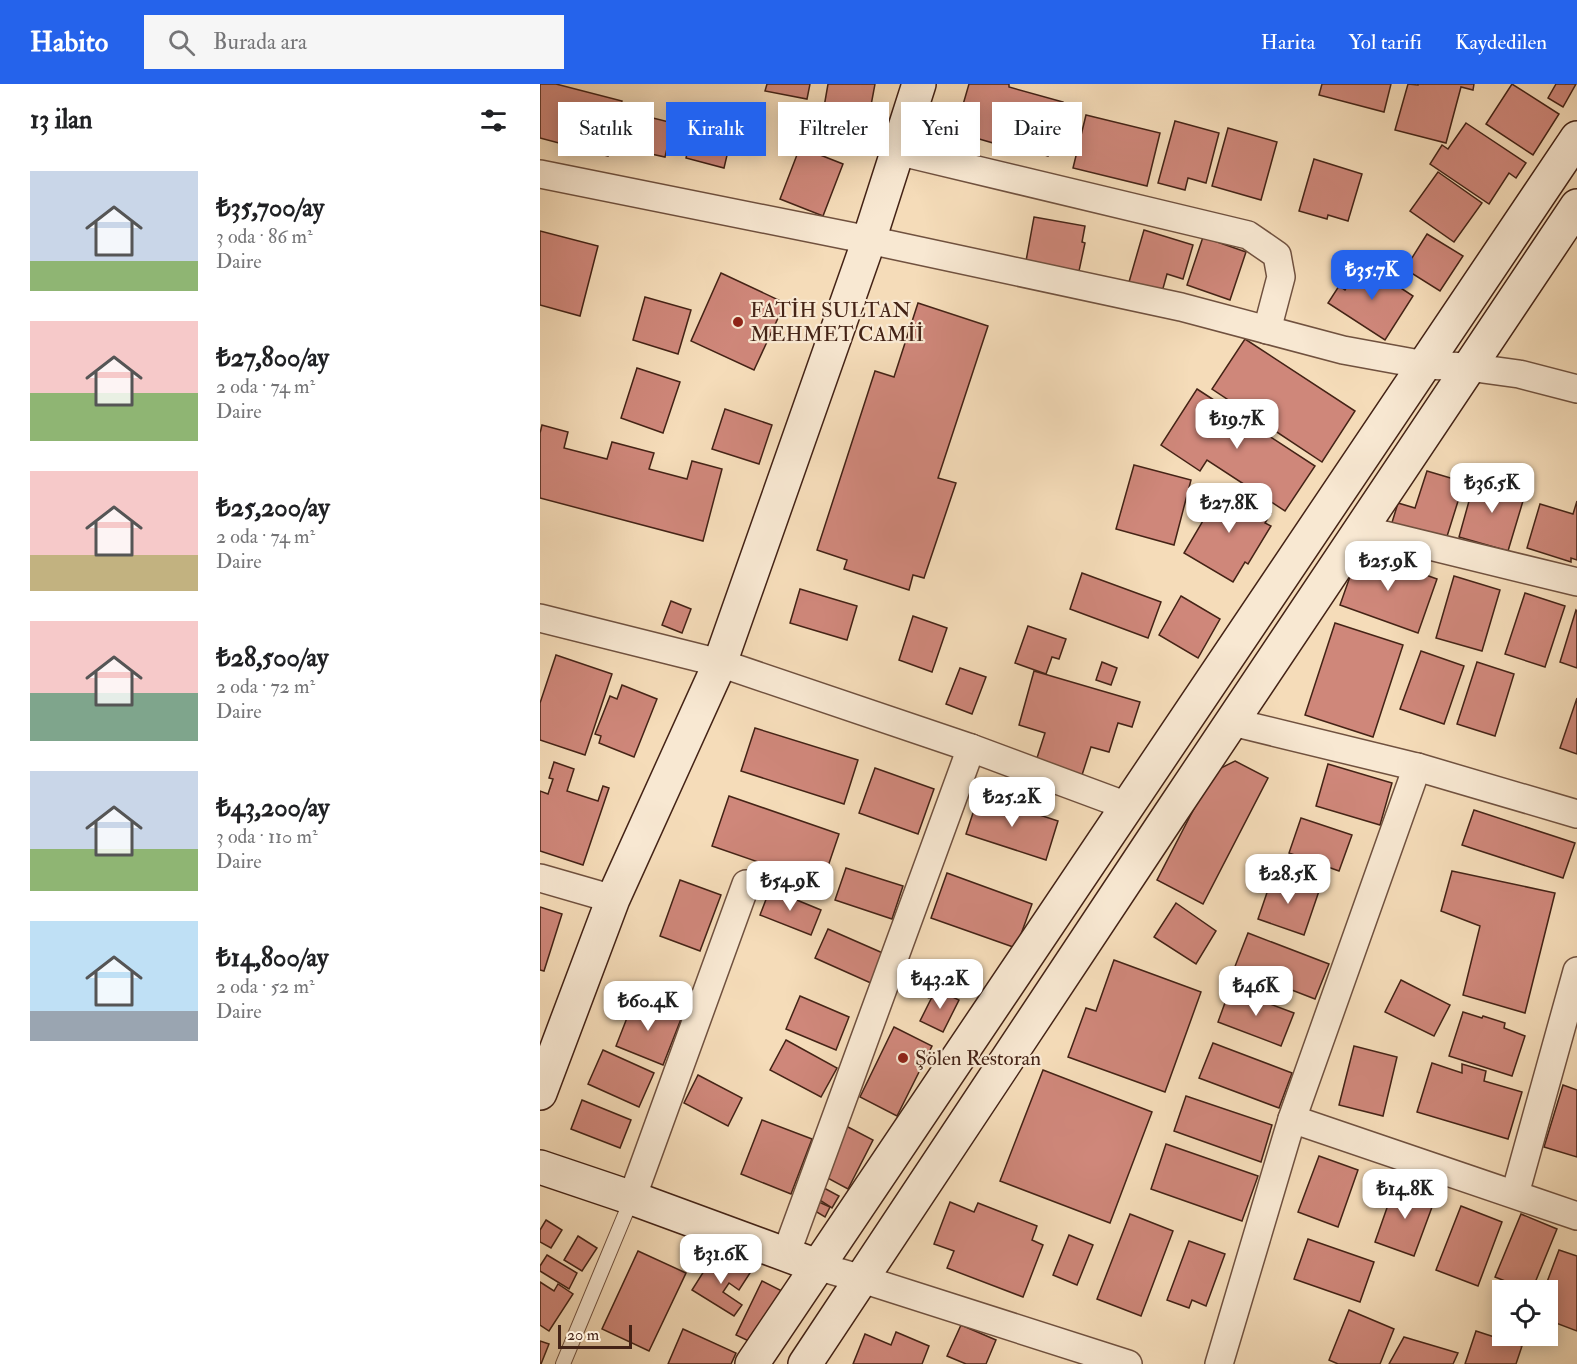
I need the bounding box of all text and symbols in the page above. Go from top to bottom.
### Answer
search box [144,15,564,69]
text: Habito [30,25,108,60]
icon: search [165,26,198,59]
text: Burada ara [213,28,307,56]
text: Harita [1261,29,1315,56]
text: Yol tarifi [1348,29,1422,56]
text: Kaydedilen [1455,29,1547,56]
chip: Satılık [558,102,654,156]
chip: Kiralık [666,102,766,156]
chip: Filtreler [778,102,889,156]
chip: Yeni [901,102,980,156]
chip: Daire [992,102,1082,156]
text: 13 ilan [30,104,92,136]
icon: filters [477,104,510,137]
text: ₺35,700/ay [216,192,324,224]
icon: home [78,195,150,267]
text: 3 oda · 86 m² [216,224,313,249]
text: Daire [216,249,262,274]
pin: ₺35.7K [1323,250,1421,301]
text: ₺35.7K [1345,257,1399,282]
place label: FATİH SULTAN MEHMET CAMİİ [750,297,924,348]
marker: FATİH SULTAN MEHMET CAMİİ [731,315,745,329]
text: ₺27,800/ay [216,342,329,374]
icon: home [78,345,150,417]
text: 2 oda · 74 m² [216,374,315,399]
text: Daire [216,399,262,424]
pin: ₺19.7K [1188,399,1286,450]
text: ₺19.7K [1209,406,1265,431]
pin: ₺36.5K [1443,463,1541,514]
text: ₺36.5K [1464,470,1520,495]
pin: ₺27.8K [1180,483,1278,534]
text: ₺27.8K [1200,490,1258,515]
text: ₺25,200/ay [216,492,330,524]
icon: home [78,495,150,567]
text: 2 oda · 74 m² [216,524,315,549]
pin: ₺25.9K [1339,541,1437,592]
text: ₺25.9K [1359,548,1417,573]
text: Daire [216,549,262,574]
text: ₺28,500/ay [216,642,329,674]
icon: home [78,645,150,717]
text: 2 oda · 72 m² [216,674,315,699]
text: Daire [216,699,262,724]
pin: ₺25.2K [963,777,1061,828]
text: ₺25.2K [983,784,1041,809]
text: ₺43,200/ay [216,792,330,824]
icon: home [78,795,150,867]
text: 3 oda · 110 m² [216,824,318,849]
text: Daire [216,849,262,874]
pin: ₺28.5K [1239,854,1337,905]
pin: ₺54.9K [741,861,839,912]
text: ₺28.5K [1259,861,1317,886]
text: ₺54.9K [760,868,820,893]
text: ₺14,800/ay [216,942,328,974]
icon: home [78,945,150,1017]
pin: ₺43.2K [891,959,989,1010]
text: ₺43.2K [911,966,969,991]
pin: ₺46K [1220,966,1292,1017]
text: ₺46K [1233,973,1279,998]
text: 2 oda · 52 m² [216,974,315,999]
pin: ₺60.4K [599,981,697,1032]
text: ₺60.4K [618,988,678,1013]
text: Daire [216,999,262,1024]
place label: Şölen Restoran [915,1045,1041,1072]
marker: Şölen Restoran [896,1051,910,1065]
pin: ₺14.8K [1356,1169,1454,1220]
text: ₺14.8K [1376,1176,1434,1201]
pin: ₺31.6K [672,1234,770,1285]
text: ₺31.6K [694,1241,748,1266]
map controls [1492,1280,1558,1346]
button: locate [1492,1280,1558,1346]
scale bar [558,1322,632,1350]
text: 20 m [567,1325,599,1345]

